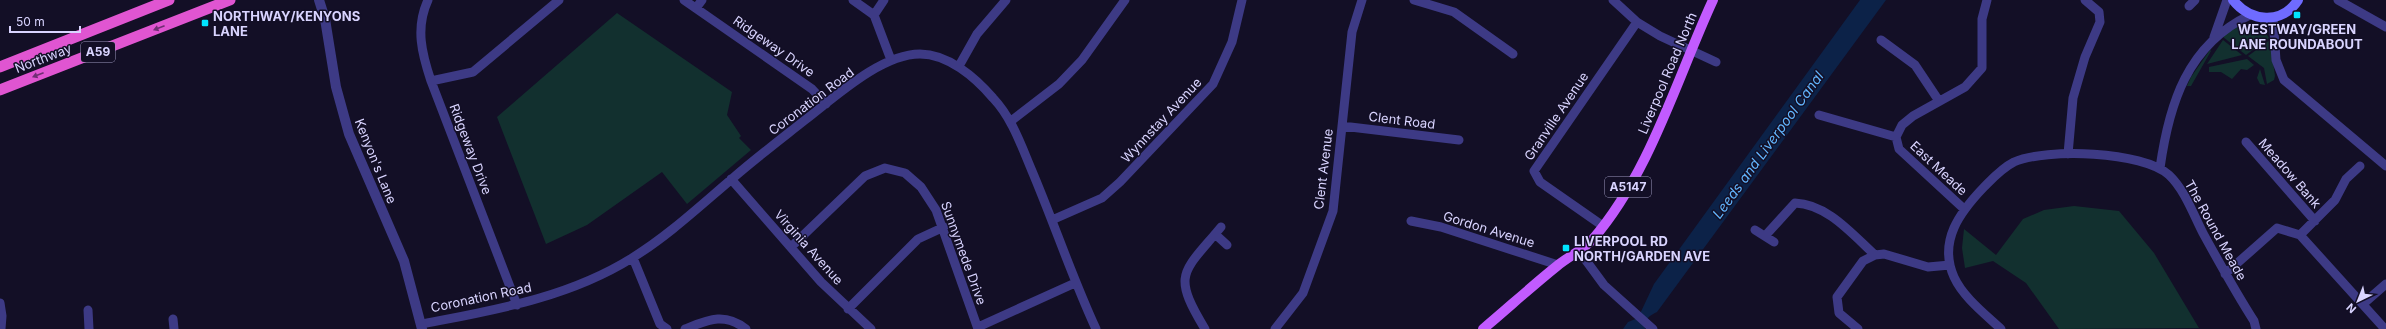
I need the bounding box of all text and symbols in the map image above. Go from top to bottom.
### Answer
scale bar [10,8,80,34]
place label: NORTHWAY/KENYONS LANE [213,8,360,39]
street label: Liverpool Road North [1634,10,1700,136]
marker: WESTWAY/GREEN LANE ROUNDABOUT [2292,10,2302,20]
street label: Ridgeway Drive [730,12,818,80]
text: 50 m [16,14,45,29]
marker: NORTHWAY/KENYONS LANE [200,18,210,28]
place label: WESTWAY/GREEN LANE ROUNDABOUT [2231,21,2363,52]
one-way arrow [153,26,165,32]
street label: Northway [12,40,74,76]
road number: A59 [81,42,115,62]
street label: Coronation Road [765,64,857,138]
water label: Leeds and Liverpool Canal [1709,67,1827,222]
street label: Granville Avenue [1521,69,1591,163]
one-way arrow [32,72,44,78]
street label: Wynnstay Avenue [1118,74,1204,166]
street label: Ridgeway Drive [446,101,496,197]
street label: Clent Road [1368,108,1436,132]
street label: Kenyon's Lane [352,116,400,206]
street label: Clent Avenue [1310,128,1336,210]
street label: Meadow Bank [2255,135,2325,211]
street label: East Meade [1907,138,1971,198]
road number: A5147 [1605,177,1651,197]
street label: The Round Meade [2182,177,2250,283]
street label: Sunnymede Drive [938,199,990,307]
street label: Virginia Avenue [771,206,847,288]
street label: Gordon Avenue [1441,207,1537,251]
place label: LIVERPOOL RD NORTH/GARDEN AVE [1574,233,1710,264]
marker: LIVERPOOL RD NORTH/GARDEN AVE [1561,243,1571,253]
street label: Coronation Road [429,279,533,315]
north arrow [2338,281,2378,321]
text: N [2343,300,2359,316]

